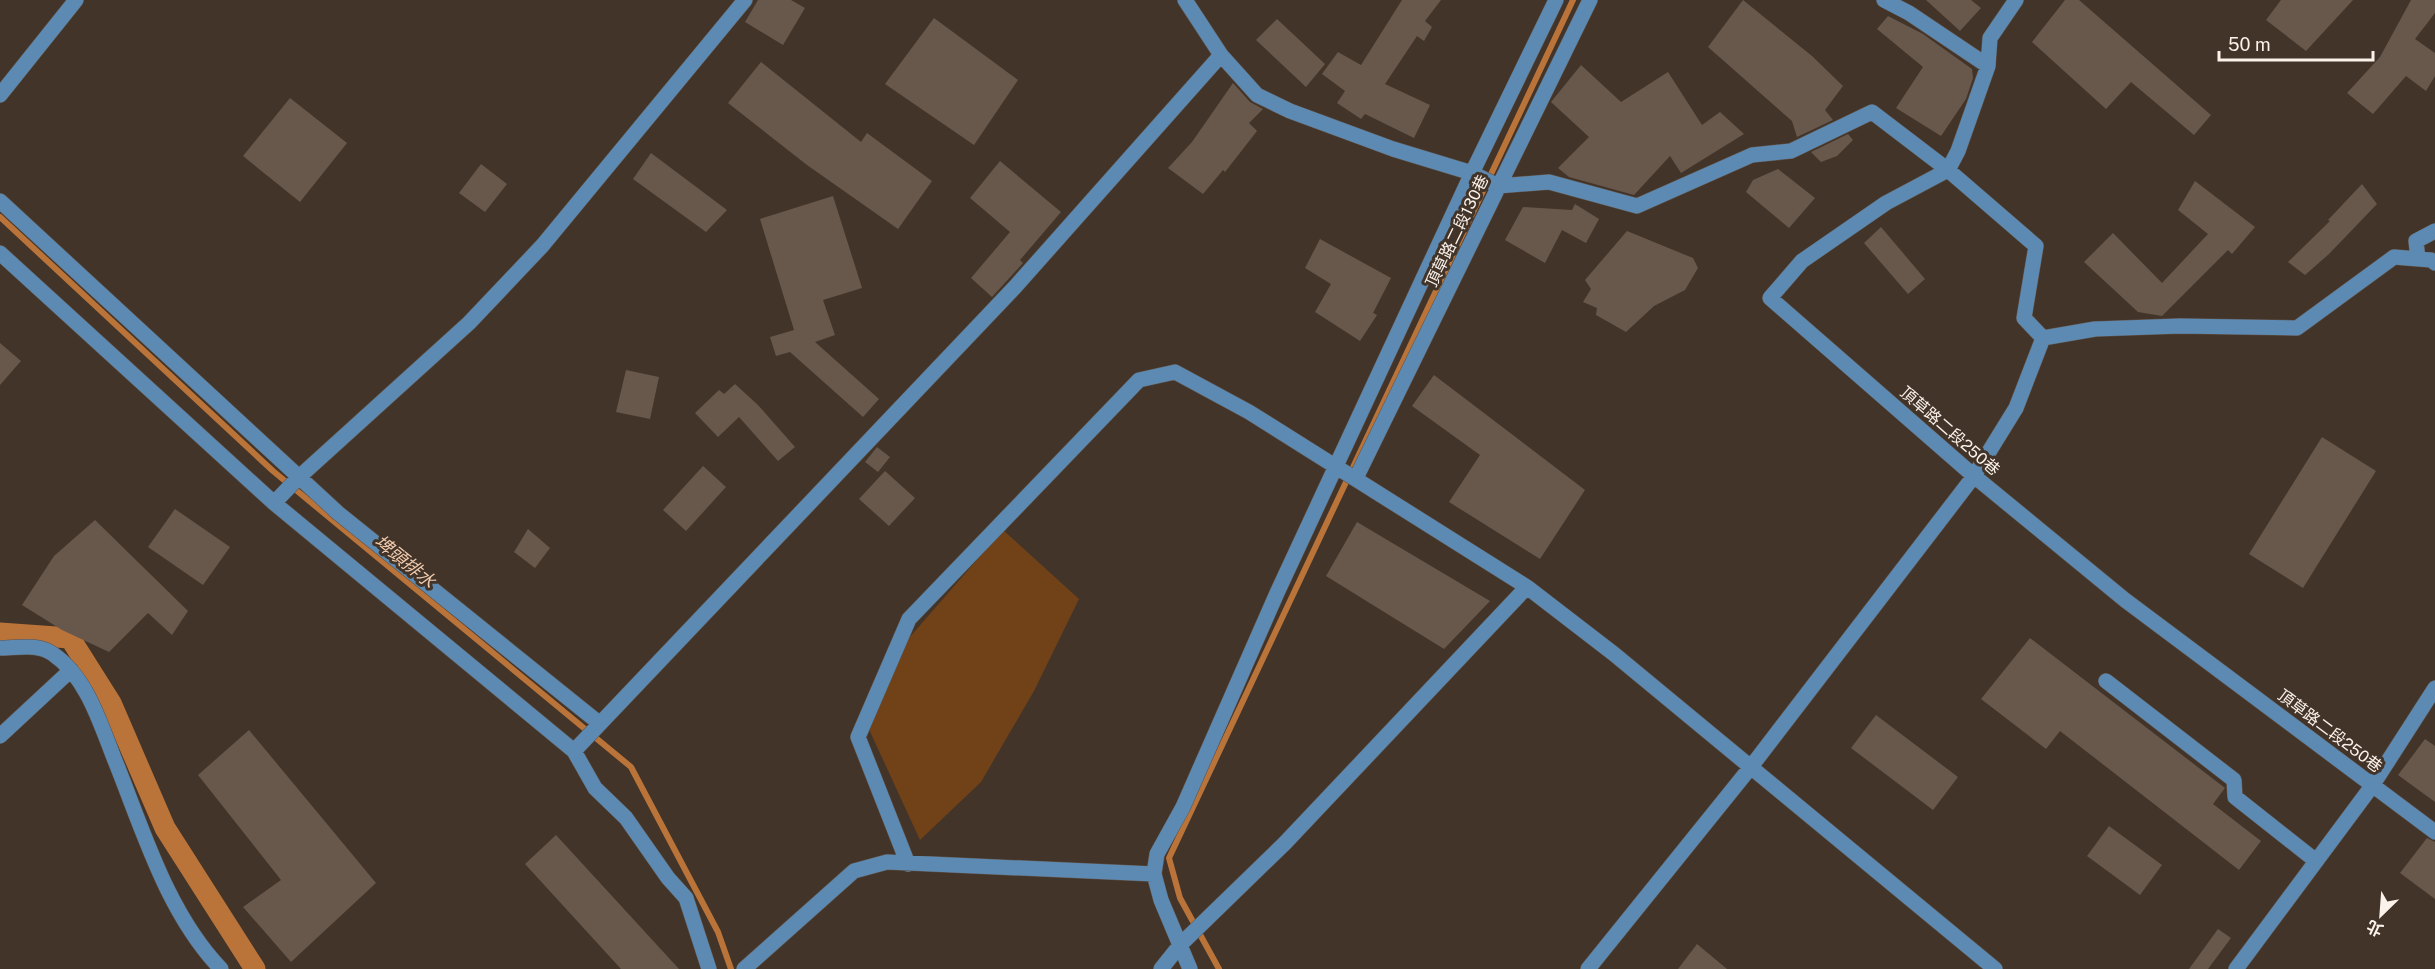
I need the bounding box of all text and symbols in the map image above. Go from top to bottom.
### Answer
scale bar [2219,24,2374,62]
text: 50 m [2228,34,2271,55]
street label: 頂草路二段130巷 [1422,172,1492,290]
street label: 頂草路二段250巷 [1896,383,2004,479]
water label: 埤頭排水 [370,530,440,592]
street label: 頂草路二段250巷 [2274,686,2386,776]
north arrow [2351,885,2411,945]
text: 北 [2364,916,2386,940]

